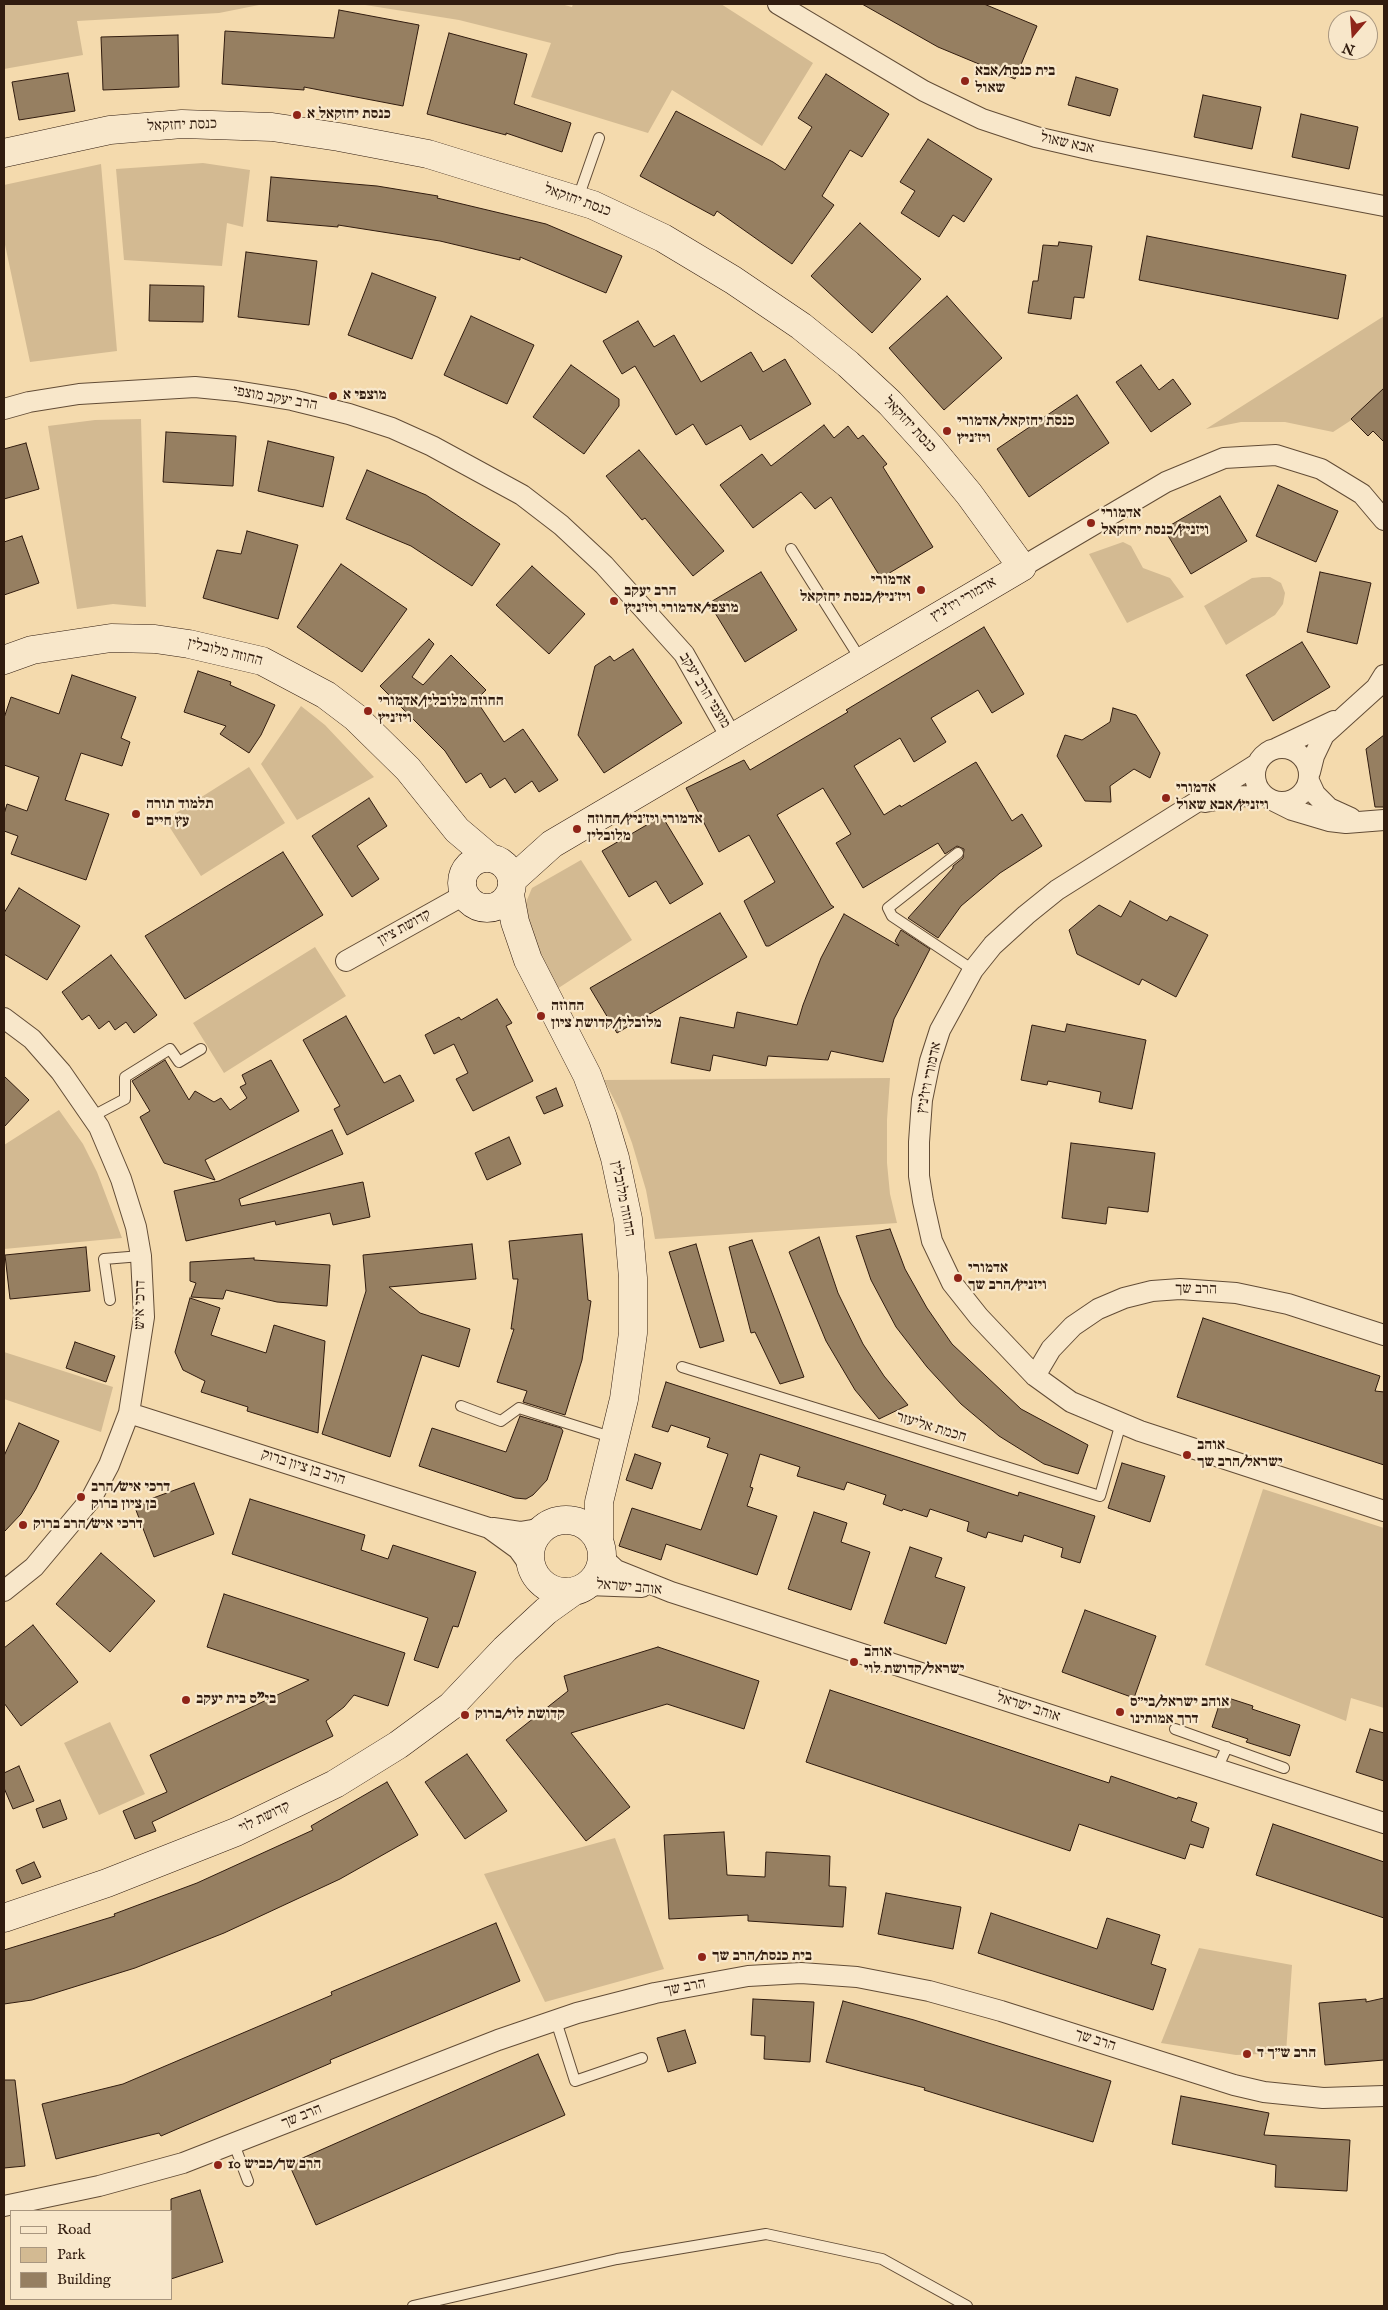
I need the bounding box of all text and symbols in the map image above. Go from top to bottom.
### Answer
north arrow [1328,10,1378,60]
text: N [1340,38,1357,59]
place label: בית כנסת/אבא שאול [975,63,1055,98]
marker: בית כנסת/אבא שאול [959,75,971,87]
place label: כנסת יחזקאל א [307,106,391,124]
marker: כנסת יחזקאל א [291,109,303,121]
street label: כנסת יחזקאל [147,116,217,136]
street label: אבא שאול [1038,129,1096,159]
street label: כנסת יחזקאל [541,181,613,221]
street label: הרב יעקב מוצפי [231,383,319,415]
place label: מוצפי א [343,387,387,405]
marker: מוצפי א [327,390,339,402]
street label: כנסת יחזקאל [879,393,939,457]
place label: כנסת יחזקאל/אדמורי ויז׳ניץ [957,413,1075,448]
marker: כנסת יחזקאל/אדמורי ויז׳ניץ [941,425,953,437]
place label: אדמורי ויזניץ/כנסת יחזקאל [1101,505,1209,540]
marker: אדמורי ויזניץ/כנסת יחזקאל [1085,517,1097,529]
place label: אדמורי ויז׳ניץ/כנסת יחזקאל [800,572,911,607]
street label: אדמורי ויז'ניץ [928,574,1000,626]
place label: הרב יעקב מוצפי/אדמורי ויז׳ניץ [624,583,739,618]
marker: אדמורי ויז׳ניץ/כנסת יחזקאל [915,584,927,596]
marker: הרב יעקב מוצפי/אדמורי ויז׳ניץ [608,595,620,607]
street label: החוזה מלובלין [186,635,264,671]
street label: מוצפי הרב יעקב [674,650,734,732]
place label: החוזה מלובלין/אדמורי ויז׳ניץ [378,693,504,728]
marker: החוזה מלובלין/אדמורי ויז׳ניץ [362,705,374,717]
place label: אדמורי ויזניץ/אבא שאול [1176,780,1269,815]
marker: אדמורי ויזניץ/אבא שאול [1160,792,1172,804]
place label: תלמוד תורה עץ חיים [146,796,214,831]
marker: תלמוד תורה עץ חיים [130,808,142,820]
place label: אדמורי ויז׳ניץ/החוזה מלובלין [587,811,703,846]
marker: אדמורי ויז׳ניץ/החוזה מלובלין [571,823,583,835]
street label: קדושת ציון [375,906,435,950]
place label: החוזה מלובלין/קדושת ציון [551,998,662,1033]
marker: החוזה מלובלין/קדושת ציון [535,1010,547,1022]
street label: אדמורי ויז'ניץ [914,1040,946,1116]
street label: החוזה מלובלין [606,1160,638,1238]
place label: אדמורי ויזניץ/הרב שך [968,1260,1047,1295]
marker: אדמורי ויזניץ/הרב שך [952,1272,964,1284]
street label: דרכי איש [132,1280,150,1330]
street label: הרב שך [1175,1281,1217,1299]
street label: חכמת אליעזר [894,1409,968,1447]
place label: אוהב ישראל/הרב שך [1197,1437,1283,1472]
street label: הרב בן ציון ברוק [259,1446,347,1490]
marker: אוהב ישראל/הרב שך [1181,1449,1193,1461]
place label: דרכי איש/הרב בן ציון ברוק [91,1479,170,1514]
marker: דרכי איש/הרב בן ציון ברוק [75,1491,87,1503]
place label: דרכי איש/הרב ברוק [33,1516,143,1534]
marker: דרכי איש/הרב ברוק [17,1519,29,1531]
street label: אוהב ישראל [595,1576,663,1600]
place label: אוהב ישראל/קדושת לוי [864,1644,964,1679]
marker: אוהב ישראל/קדושת לוי [848,1656,860,1668]
street label: אוהב ישראל [994,1689,1062,1727]
place label: בי"ס בית יעקב [196,1691,276,1709]
marker: בי"ס בית יעקב [180,1694,192,1706]
place label: אוהב ישראל/בי״ס דרך אמותינו [1130,1694,1229,1729]
place label: קדושת לוי/ברוק [475,1706,565,1724]
marker: אוהב ישראל/בי״ס דרך אמותינו [1114,1706,1126,1718]
marker: קדושת לוי/ברוק [459,1709,471,1721]
street label: קדושת לוי [236,1798,294,1838]
place label: בית כנסת/הרב שך [712,1948,812,1966]
marker: בית כנסת/הרב שך [696,1951,708,1963]
street label: הרב שך [663,1975,707,2001]
street label: הרב שך [1072,2026,1118,2056]
place label: הרב ש״ך ד [1257,2045,1316,2063]
marker: הרב ש״ך ד [1241,2048,1253,2060]
street label: הרב שך [279,2101,325,2133]
place label: הרב שך/כביש 10 [228,2156,321,2174]
marker: הרב שך/כביש 10 [212,2159,224,2171]
legend [10,2210,172,2300]
text: Road [57,2220,91,2239]
text: Park [57,2245,86,2264]
text: Building [57,2270,111,2289]

